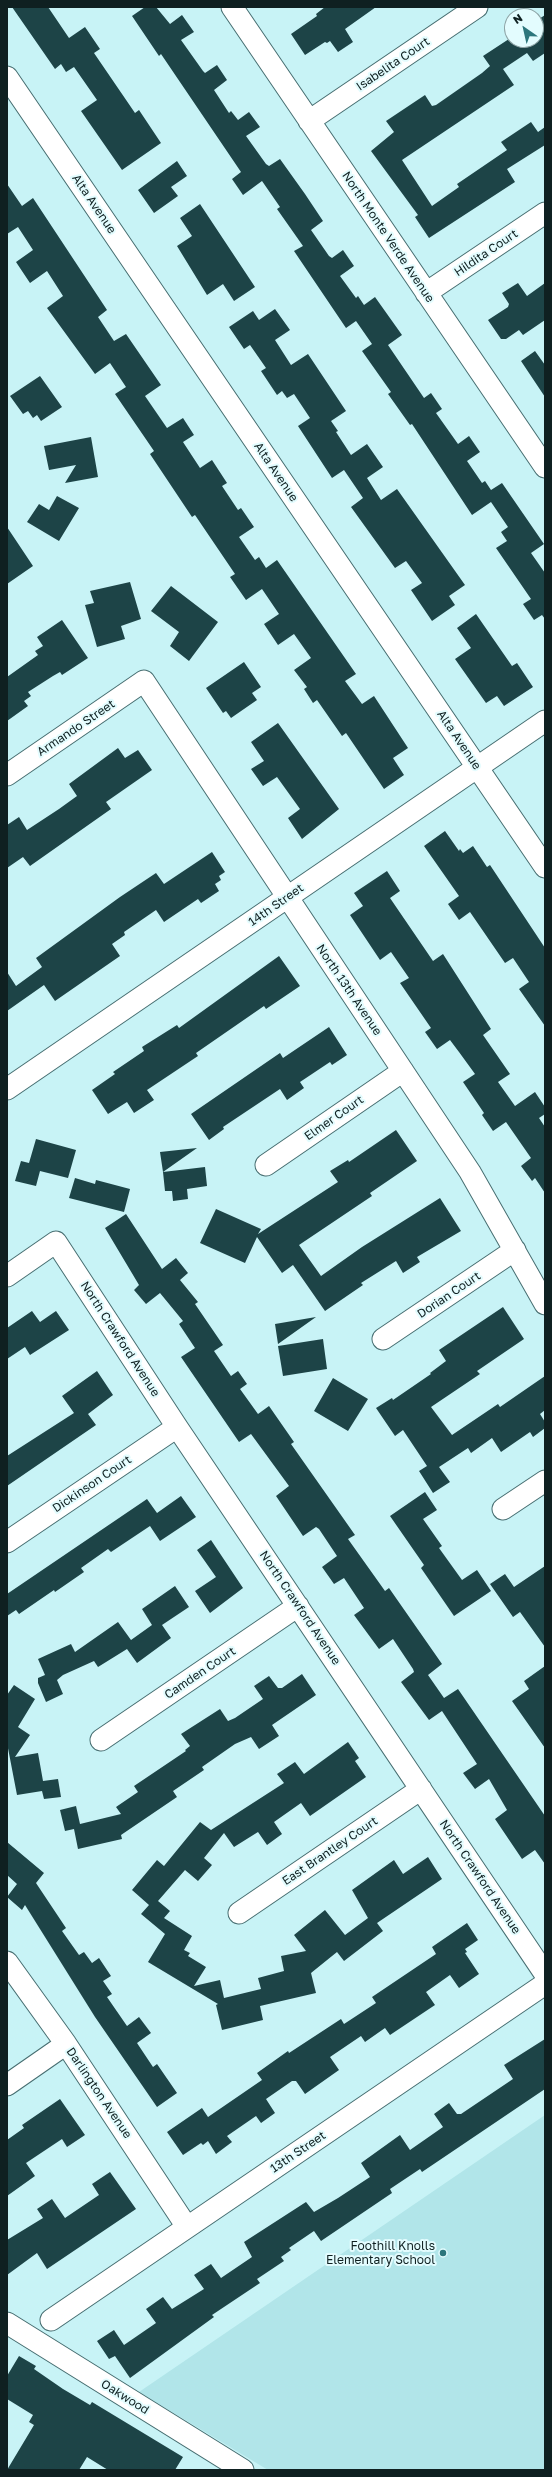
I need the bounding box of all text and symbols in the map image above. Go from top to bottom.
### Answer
north arrow [504,8,544,48]
text: N [510,11,525,26]
street label: Isabelita Court [354,34,432,94]
street label: North Monte Verde Avenue [339,169,437,305]
street label: Alta Avenue [69,172,119,236]
street label: Hildita Court [451,226,521,280]
street label: Alta Avenue [251,440,301,504]
street label: Armando Street [34,697,118,759]
street label: Alta Avenue [434,708,484,772]
street label: 14th Street [246,881,306,929]
street label: North 13th Avenue [313,942,385,1038]
street label: Elmer Court [302,1092,366,1144]
street label: Dorian Court [415,1269,483,1321]
street label: North Crawford Avenue [77,1279,163,1399]
street label: Dickinson Court [50,1452,134,1516]
street label: North Crawford Avenue [256,1548,344,1668]
street label: Camden Court [162,1644,238,1702]
street label: East Brantley Court [280,1814,380,1888]
street label: North Crawford Avenue [436,1817,524,1937]
street label: Darlington Avenue [63,2045,135,2141]
street label: 13th Street [268,2128,328,2176]
place label: Foothill Knolls Elementary School [326,2239,435,2267]
marker: Foothill Knolls Elementary School [438,2248,448,2258]
street label: Oakwood [98,2377,152,2417]

